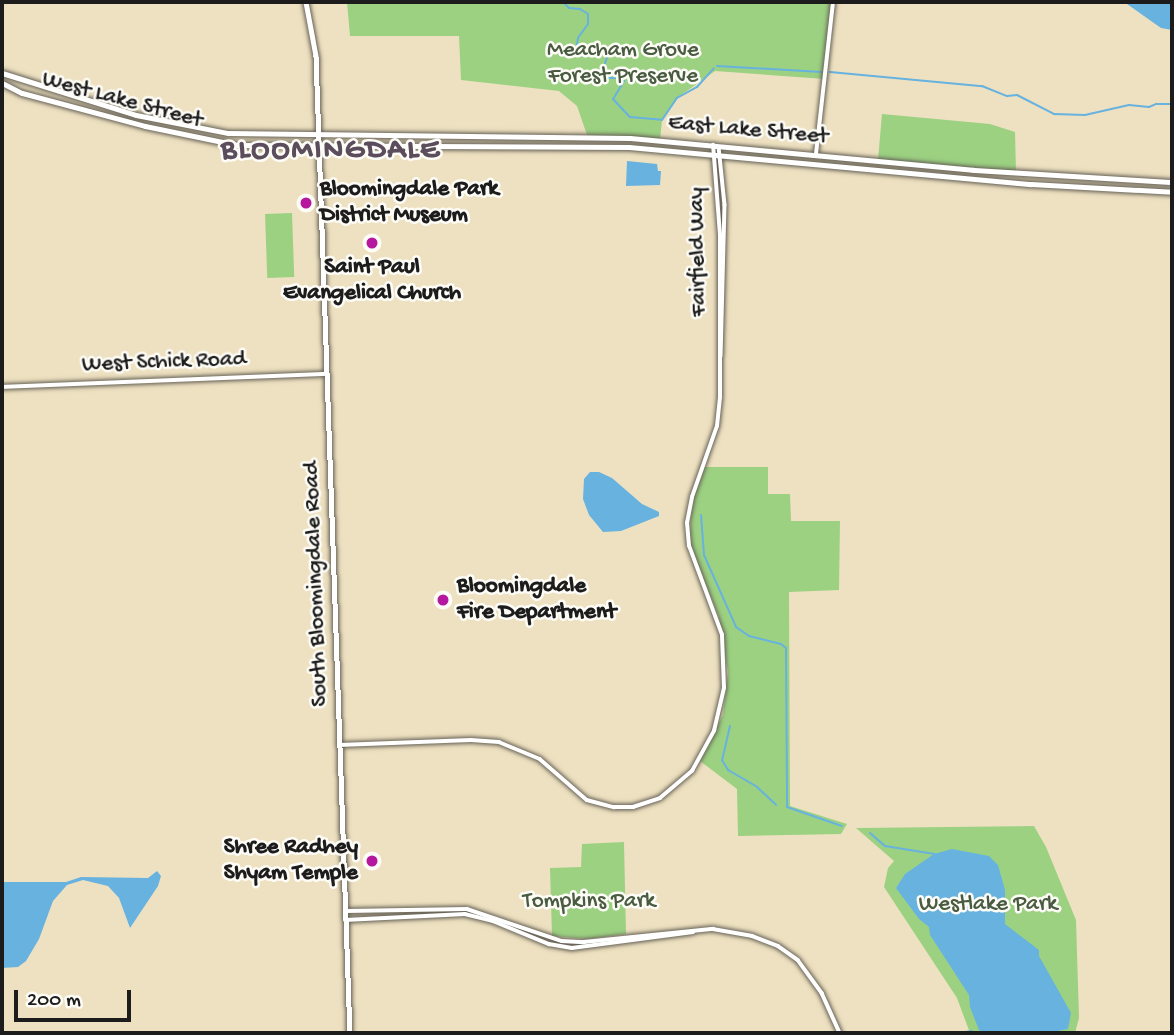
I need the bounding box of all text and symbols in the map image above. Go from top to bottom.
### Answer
park label: Meacham Grove Forest Preserve [547,37,699,91]
street label: West Lake Street [39,66,205,136]
street label: East Lake Street [667,110,829,152]
district label: BLOOMINGDALE [223,134,439,170]
place label: Bloomingdale Park District Museum [320,176,499,230]
street label: Fairfield Way [684,187,714,317]
marker: Bloomingdale Park District Museum [298,195,314,211]
marker: Saint Paul Evangelical Church [364,235,380,251]
place label: Saint Paul Evangelical Church [283,254,461,308]
street label: West Schick Road [81,346,247,380]
street label: South Bloomingdale Road [299,461,335,707]
place label: Bloomingdale Fire Department [457,573,616,627]
marker: Bloomingdale Fire Department [435,592,451,608]
place label: Shree Radhey Shyam Temple [224,834,358,888]
marker: Shree Radhey Shyam Temple [364,853,380,869]
park label: Tompkins Park [523,888,655,916]
park label: Westlake Park [919,891,1057,919]
scale bar [18,976,135,1020]
text: 200 m [27,989,81,1014]

